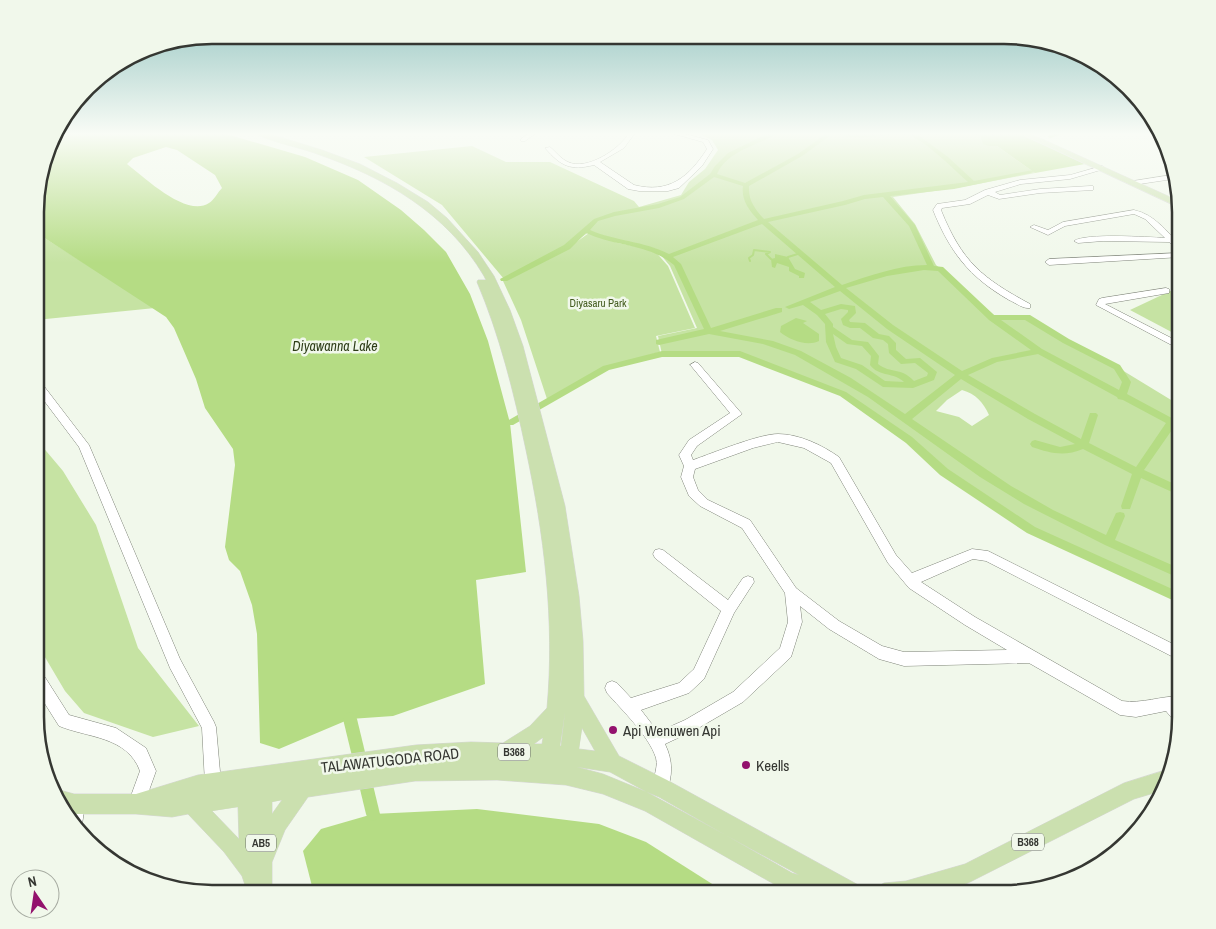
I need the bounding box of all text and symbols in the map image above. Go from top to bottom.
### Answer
park label: Diyasaru Park [569,296,627,310]
water label: Diyawanna Lake [292,337,378,355]
place label: Api Wenuwen Api [622,720,721,741]
marker: Api Wenuwen Api [607,724,619,736]
street label: TALAWATUGODA ROAD [320,742,460,778]
road number: B368 [498,744,530,760]
place label: Keells [756,755,790,776]
marker: Keells [740,759,752,771]
road number: AB5 [246,834,276,851]
road number: B368 [1012,834,1044,850]
north arrow [10,869,60,919]
text: N [26,872,38,891]

